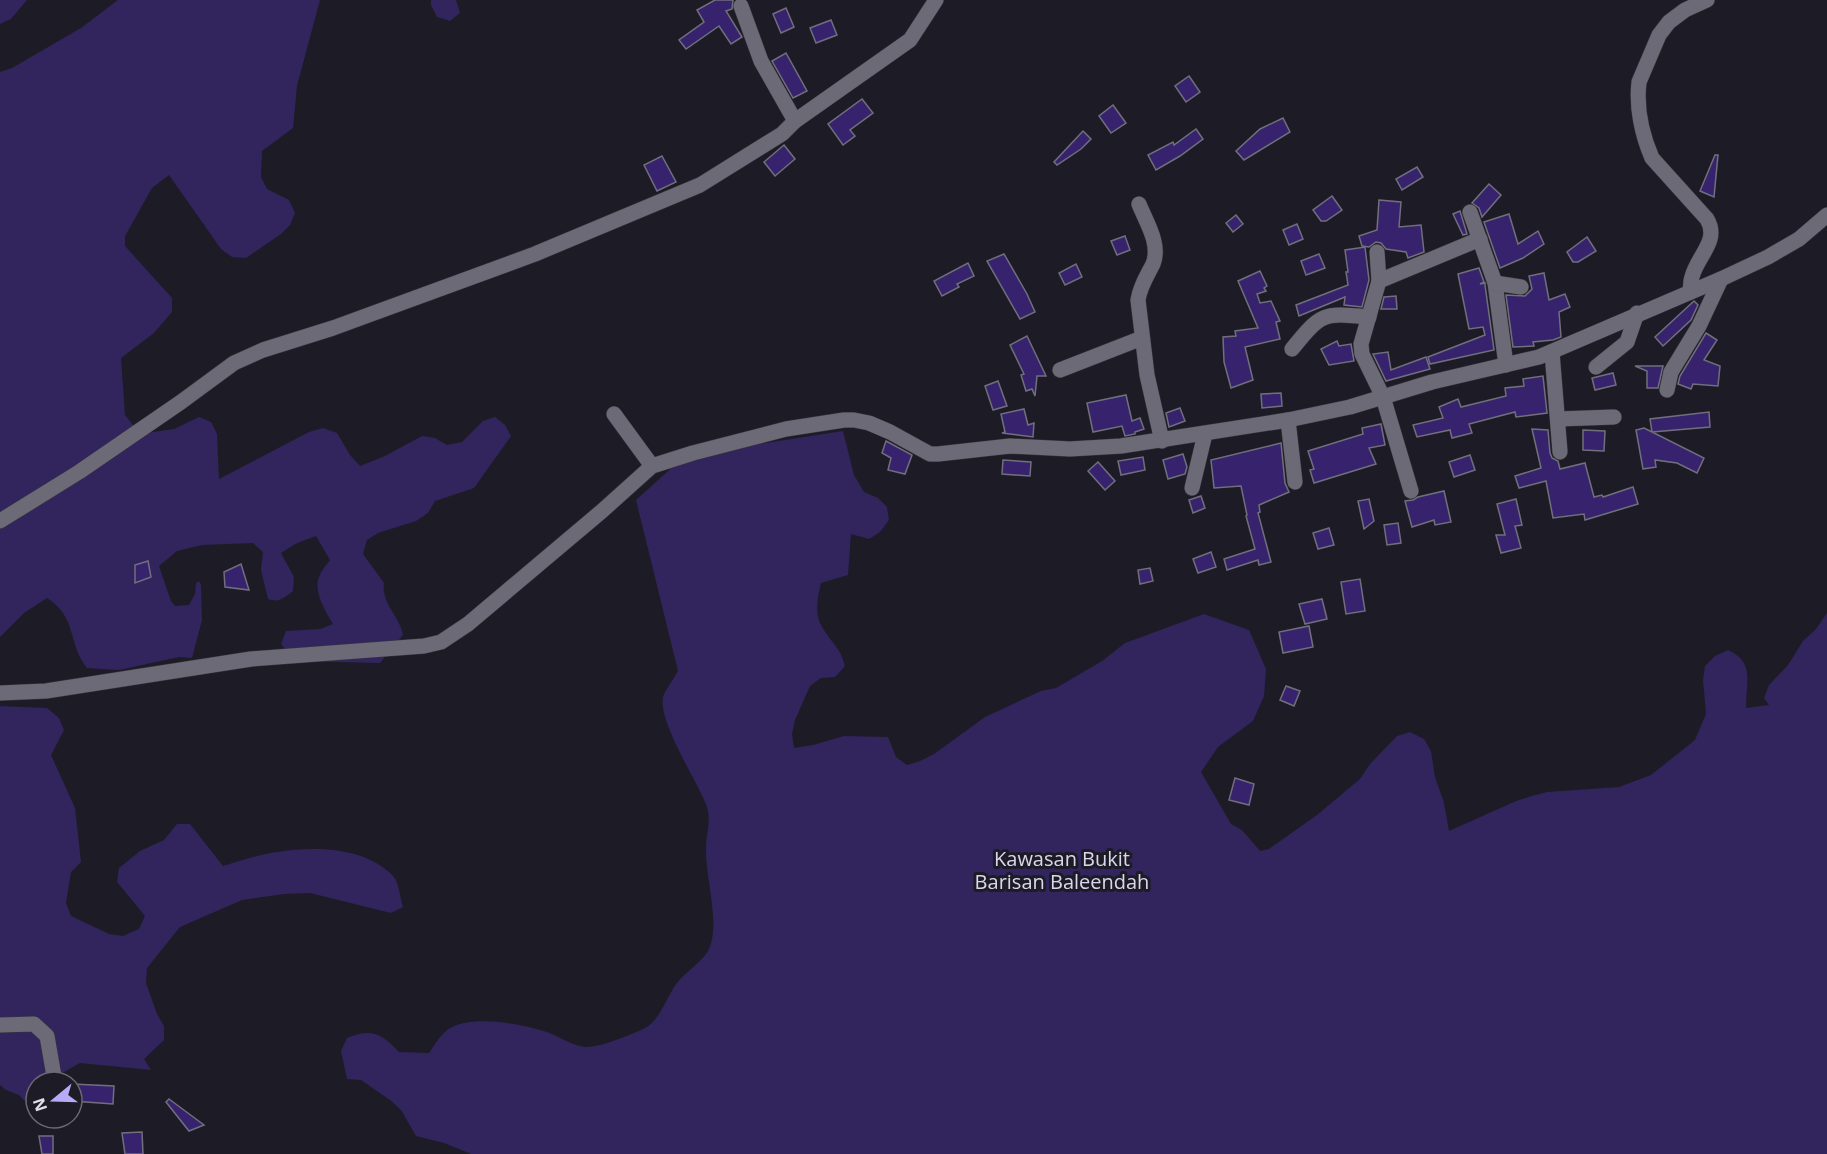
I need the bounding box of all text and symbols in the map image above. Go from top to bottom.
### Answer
park label: Kawasan Bukit Barisan Baleendah [975,845,1149,895]
north arrow [24,1070,84,1130]
text: N [27,1095,52,1115]

